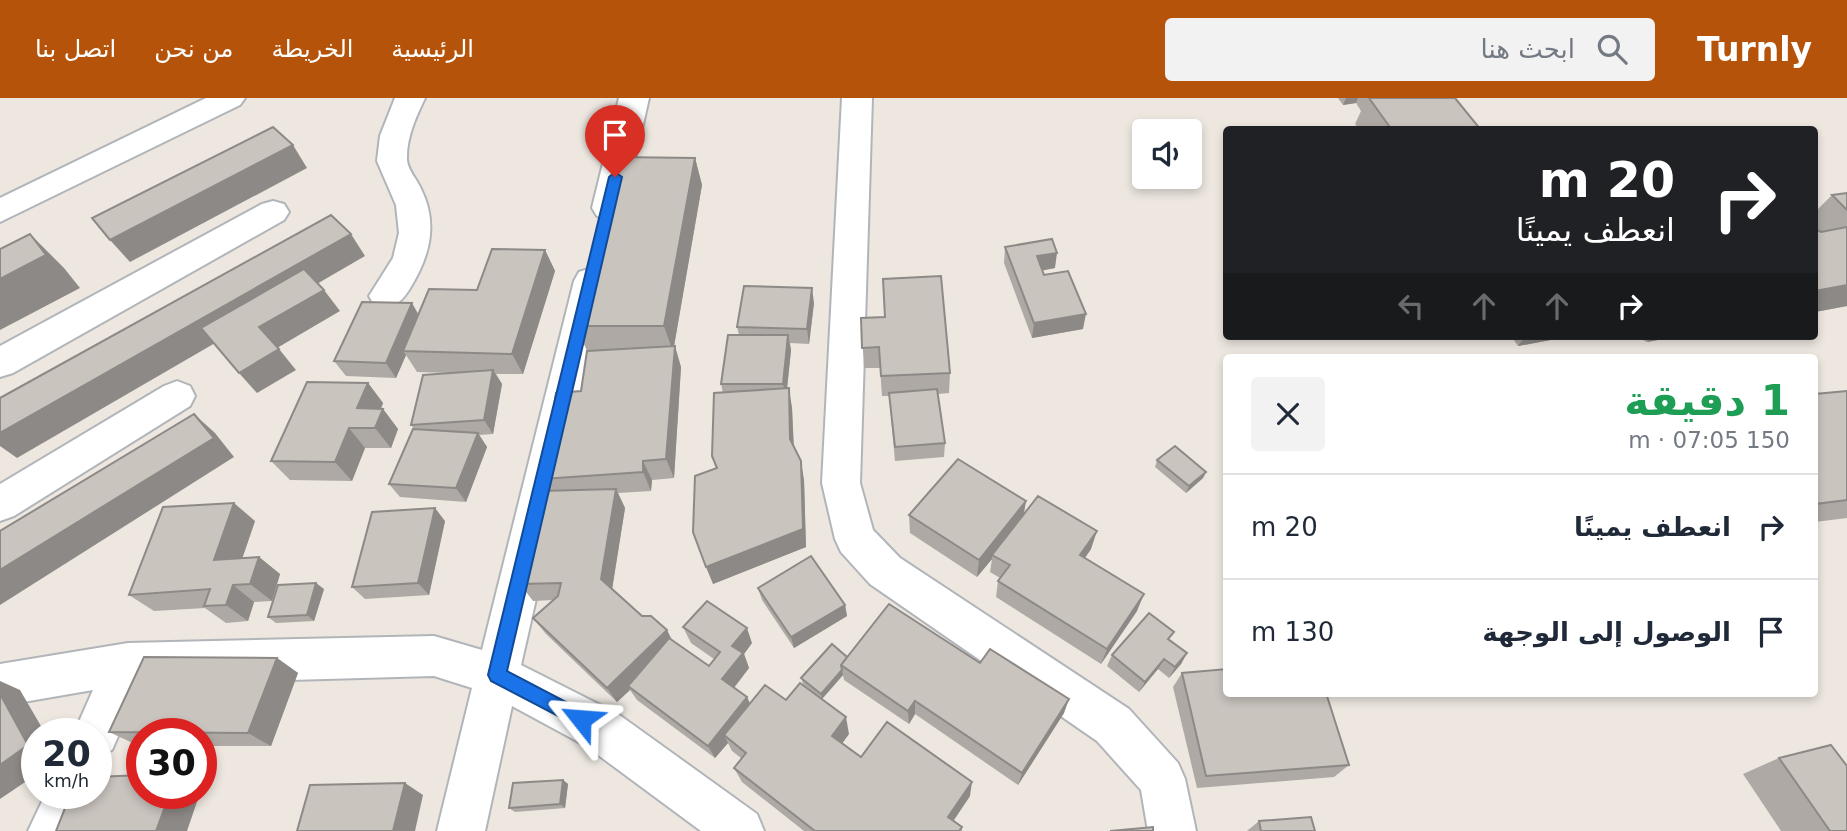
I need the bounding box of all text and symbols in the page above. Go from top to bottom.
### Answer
search box [1165,18,1655,81]
icon: search [1593,30,1631,68]
text: Turnly [1697,30,1812,69]
text: ابحث هنا [1481,34,1575,64]
text: اتصل بنا [35,35,116,63]
text: من نحن [154,35,233,63]
text: الخريطة [271,35,353,63]
text: الرئيسية [391,35,474,63]
pin [585,105,645,177]
icon: arrive [596,116,634,154]
map controls [1132,119,1202,189]
button: sound [1132,119,1202,189]
text: 20 m [1539,152,1675,209]
icon: right [1699,154,1790,245]
text: انعطف يمينًا [1516,211,1675,249]
icon: left [1392,287,1430,325]
icon: ahead [1465,287,1503,325]
icon: ahead [1538,287,1576,325]
icon: right [1611,287,1649,325]
text: 1 دقيقة [1624,376,1790,425]
button: close [1251,377,1325,451]
text: 150 m · 07:05 [1628,427,1790,453]
icon: right [1752,508,1790,546]
text: 20 m [1251,512,1318,542]
text: انعطف يمينًا [1574,512,1731,542]
icon: arrive [1752,613,1790,651]
text: 130 m [1251,617,1334,647]
text: الوصول إلى الوجهة [1482,617,1731,647]
position arrow [544,682,618,756]
speed limit sign: 30 [126,718,217,809]
text: 20 [42,734,91,774]
text: km/h [44,770,89,791]

